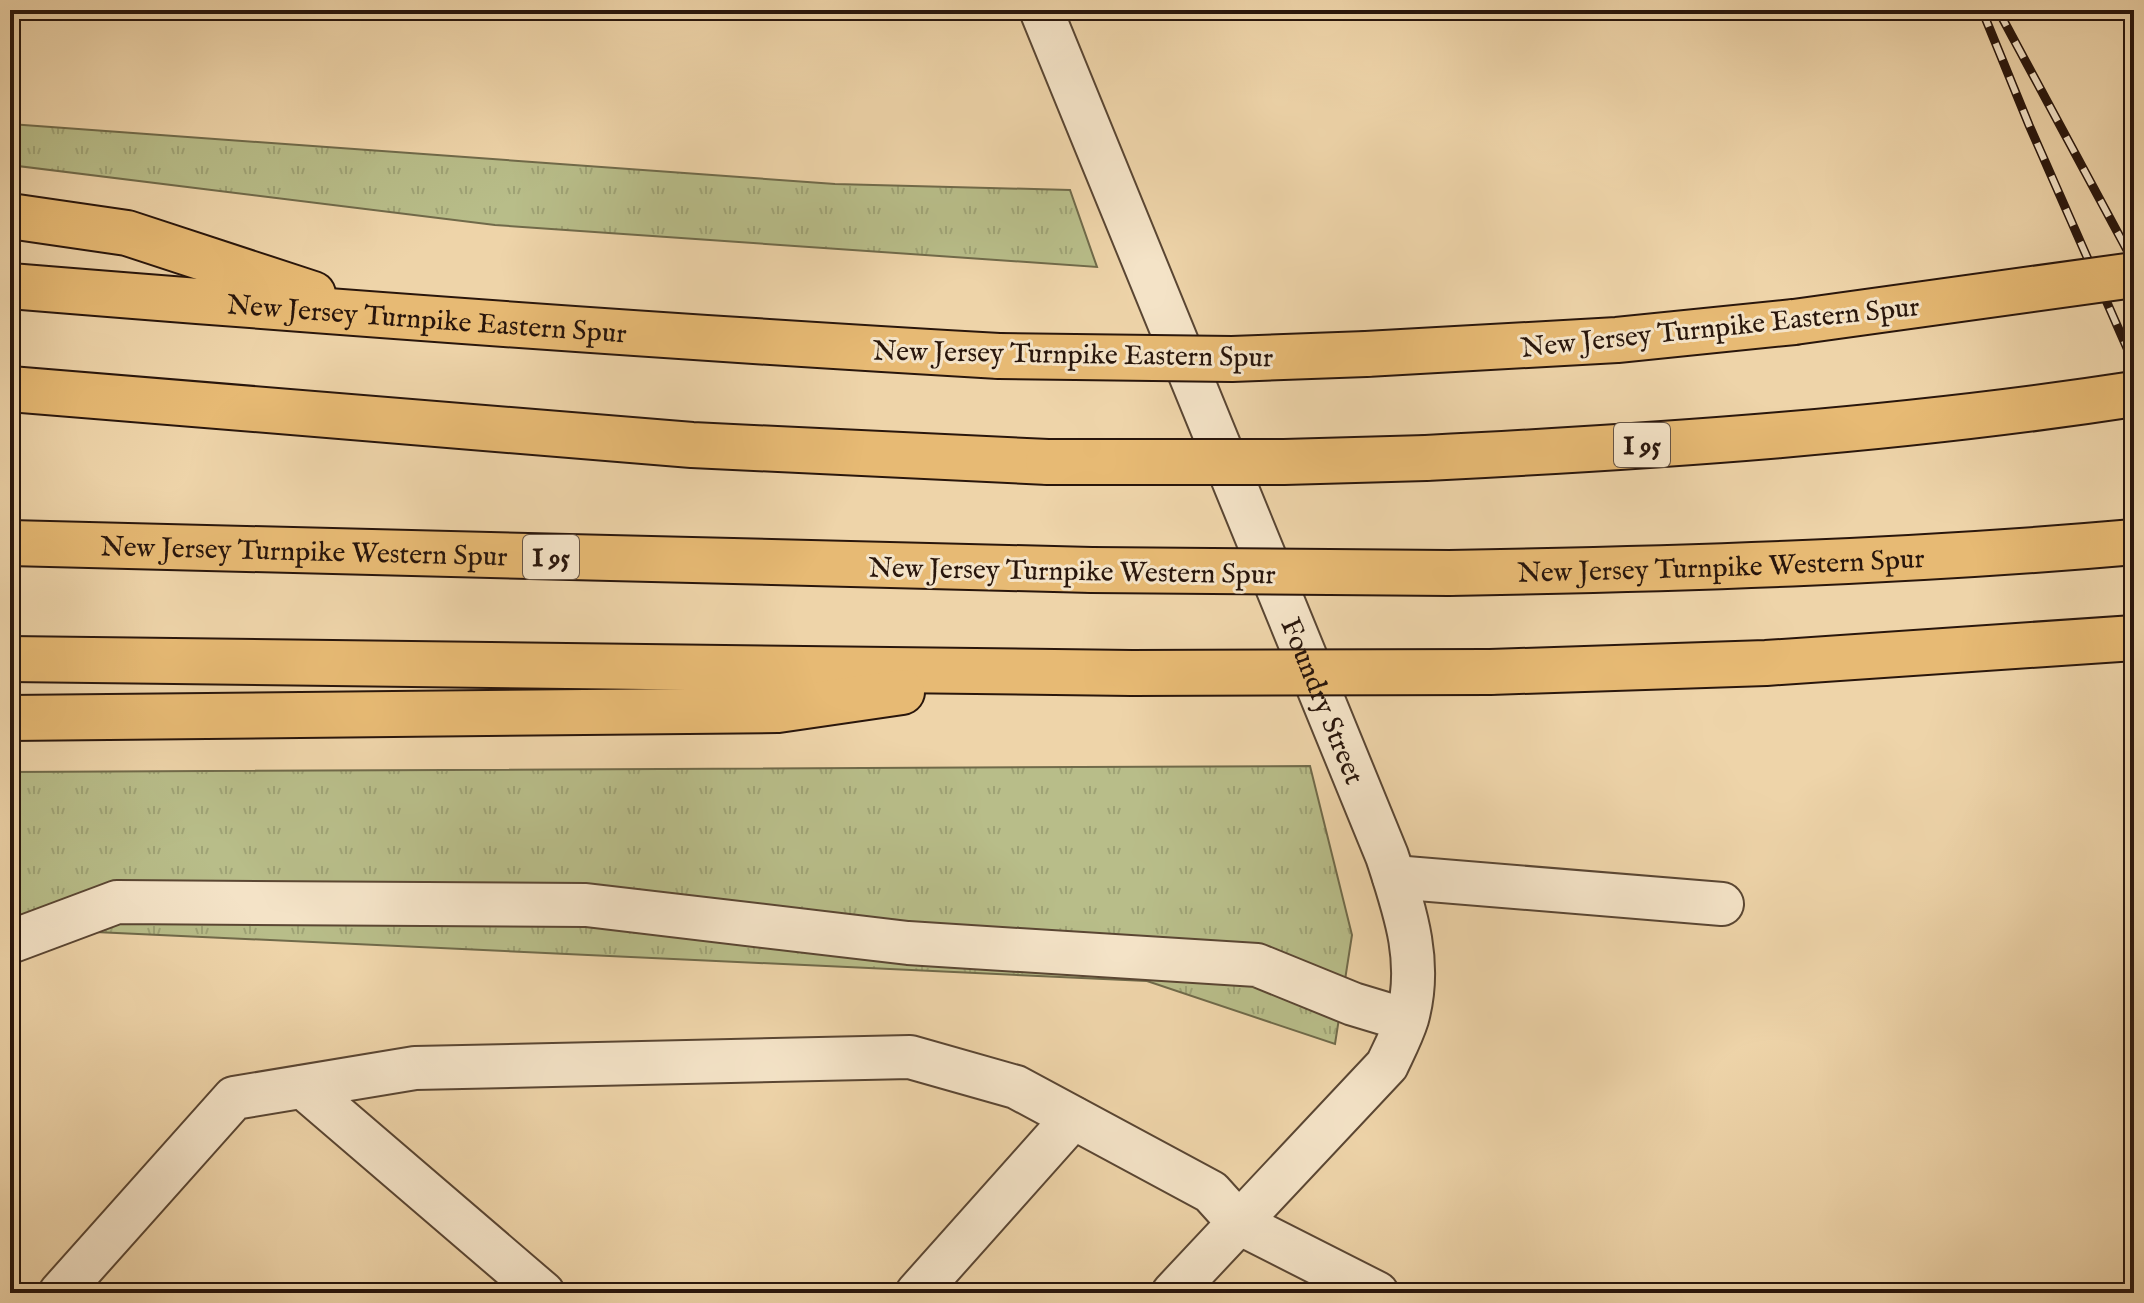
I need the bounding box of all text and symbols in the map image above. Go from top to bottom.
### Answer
street label: New Jersey Turnpike Eastern Spur [225,288,628,352]
street label: New Jersey Turnpike Eastern Spur [1519,290,1921,367]
street label: New Jersey Turnpike Eastern Spur [872,335,1274,376]
road number: I 95 [1614,423,1670,467]
street label: New Jersey Turnpike Western Spur [100,530,508,575]
road number: I 95 [523,535,579,579]
street label: New Jersey Turnpike Western Spur [1517,542,1926,592]
street label: New Jersey Turnpike Western Spur [868,551,1276,594]
street label: Foundry Street [1271,613,1371,790]

